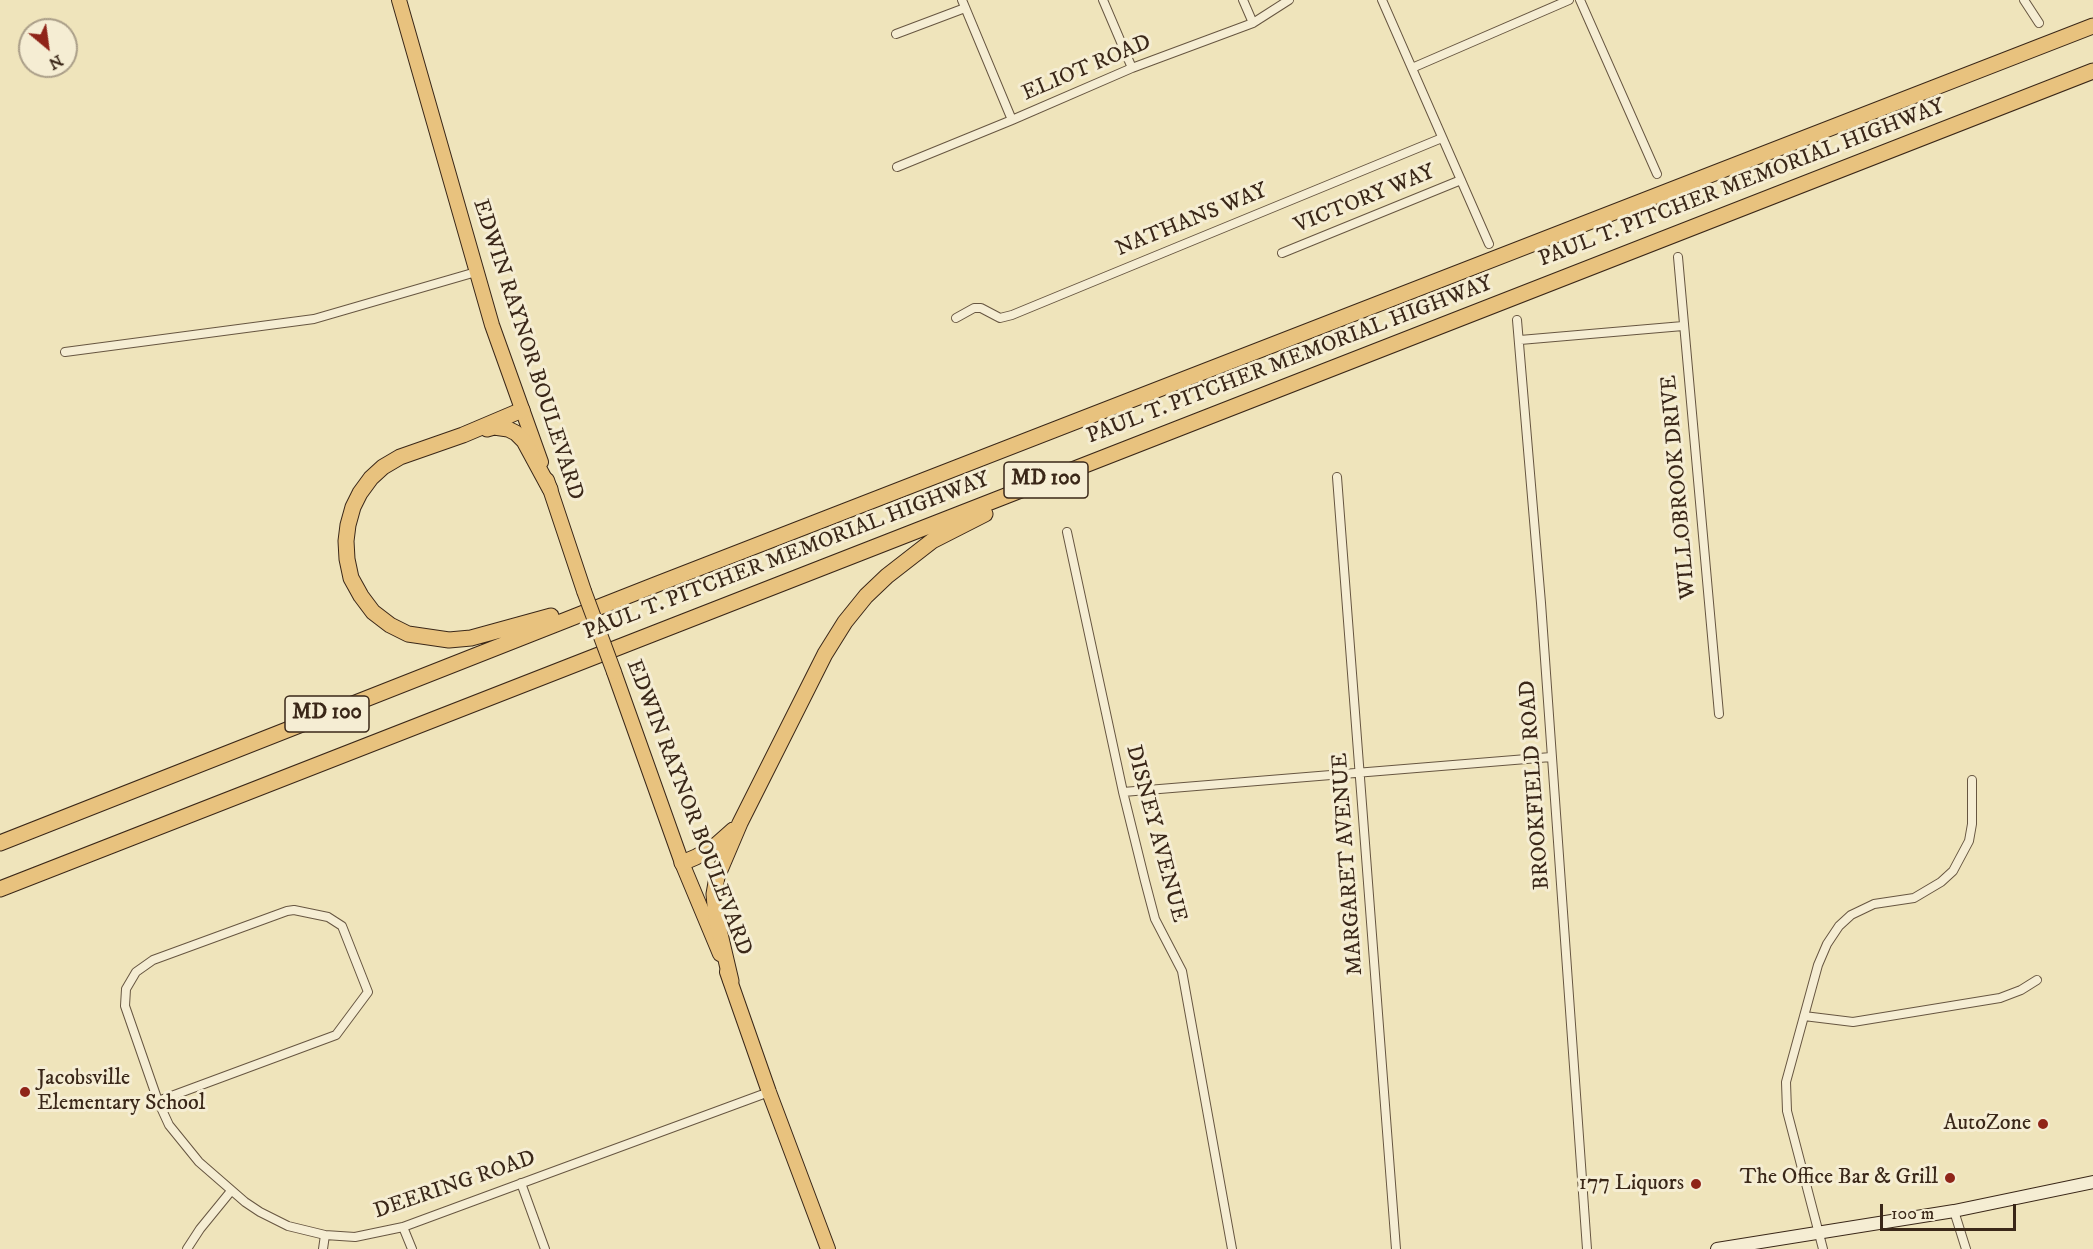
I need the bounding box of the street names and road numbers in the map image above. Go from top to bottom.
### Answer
street label: ELIOT ROAD [1019,30,1155,108]
street label: PAUL T. PITCHER MEMORIAL HIGHWAY [1535,94,1949,274]
street label: VICTORY WAY [1291,160,1439,240]
street label: NATHANS WAY [1112,179,1272,263]
street label: EDWIN RAYNOR BOULEVARD [466,196,588,504]
street label: PAUL T. PITCHER MEMORIAL HIGHWAY [1083,271,1497,451]
street label: WILLOBROOK DRIVE [1657,374,1703,600]
road number: MD 100 [1004,462,1088,498]
street label: PAUL T. PITCHER MEMORIAL HIGHWAY [580,467,994,647]
street label: EDWIN RAYNOR BOULEVARD [619,656,757,960]
street label: BROOKFIELD ROAD [1516,679,1556,891]
road number: MD 100 [285,696,369,732]
street label: DISNEY AVENUE [1119,742,1191,926]
street label: MARGARET AVENUE [1328,752,1370,976]
street label: DEERING ROAD [371,1146,539,1226]

